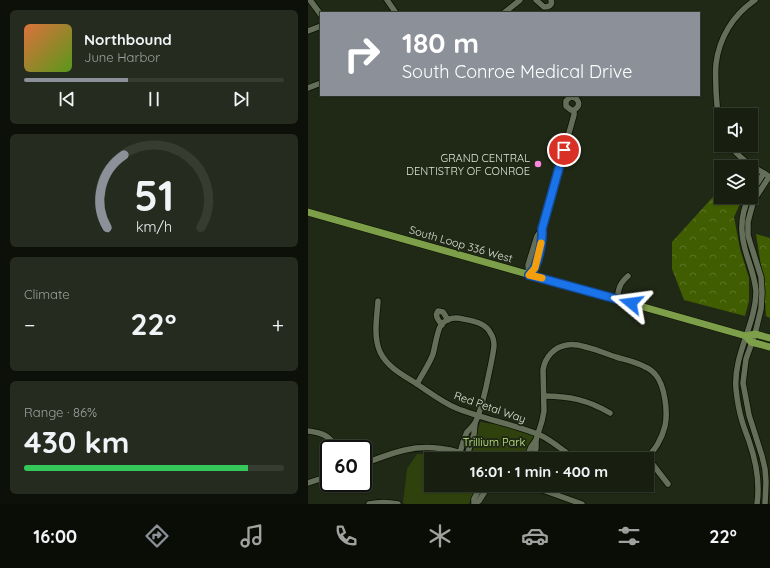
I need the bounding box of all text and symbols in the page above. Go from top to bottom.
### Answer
text: 180 m [402,25,479,60]
icon: right [336,28,388,80]
text: Northbound [84,30,172,49]
text: June Harbor [84,49,160,65]
text: South Conroe Medical Drive [402,60,632,83]
icon: previous [56,88,78,110]
icon: pause [143,88,165,110]
icon: next [230,88,252,110]
map controls [714,108,758,204]
button: sound [714,108,758,152]
pin [547,133,581,167]
icon: arrive [553,139,575,161]
place label: GRAND CENTRAL DENTISTRY OF CONROE [406,151,530,178]
marker: GRAND CENTRAL DENTISTRY OF CONROE [533,159,543,169]
button: layers [714,160,758,204]
text: 51 [134,169,174,221]
text: km/h [136,218,172,236]
street label: South Loop 336 West [408,223,515,266]
position arrow [610,282,652,324]
text: Climate [24,286,70,302]
text: 22° [131,305,176,343]
text: − [24,311,35,339]
text: + [272,311,284,339]
street label: Red Petal Way [452,388,528,426]
text: Range · 86% [24,404,97,420]
text: 430 km [24,423,129,461]
park label: Trillium Park [463,435,525,449]
speed limit sign: 60 [320,440,372,492]
text: 16:01 · 1 min · 400 m [470,462,608,481]
icon: directions [143,522,171,550]
icon: music [238,522,266,550]
icon: phone [332,522,360,550]
icon: climate [426,522,454,550]
icon: car [521,522,549,550]
icon: filters [615,522,643,550]
text: 16:00 [33,525,77,548]
text: 22° [709,525,737,548]

